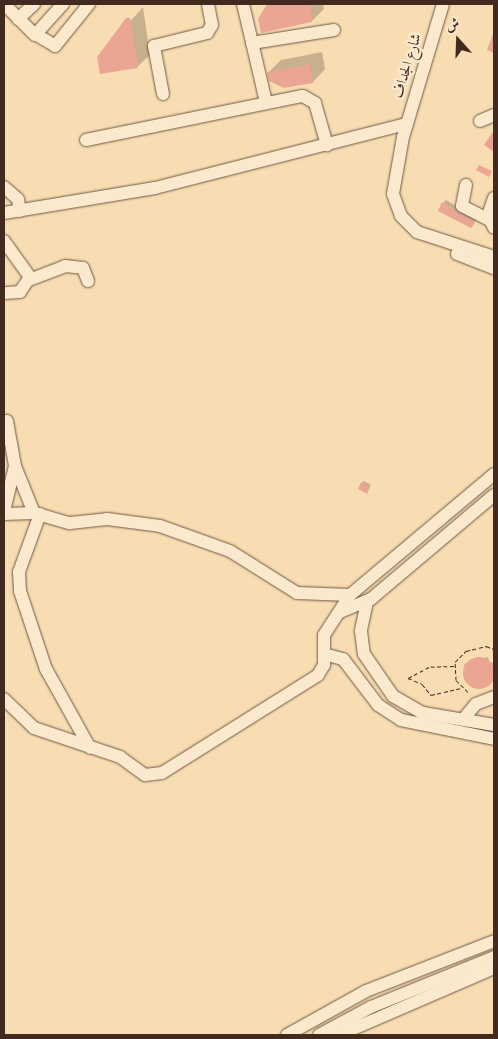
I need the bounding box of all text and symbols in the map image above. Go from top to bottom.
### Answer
text: ش [443,14,462,37]
north arrow [433,15,483,65]
street label: شارع الجداف [390,31,426,101]

